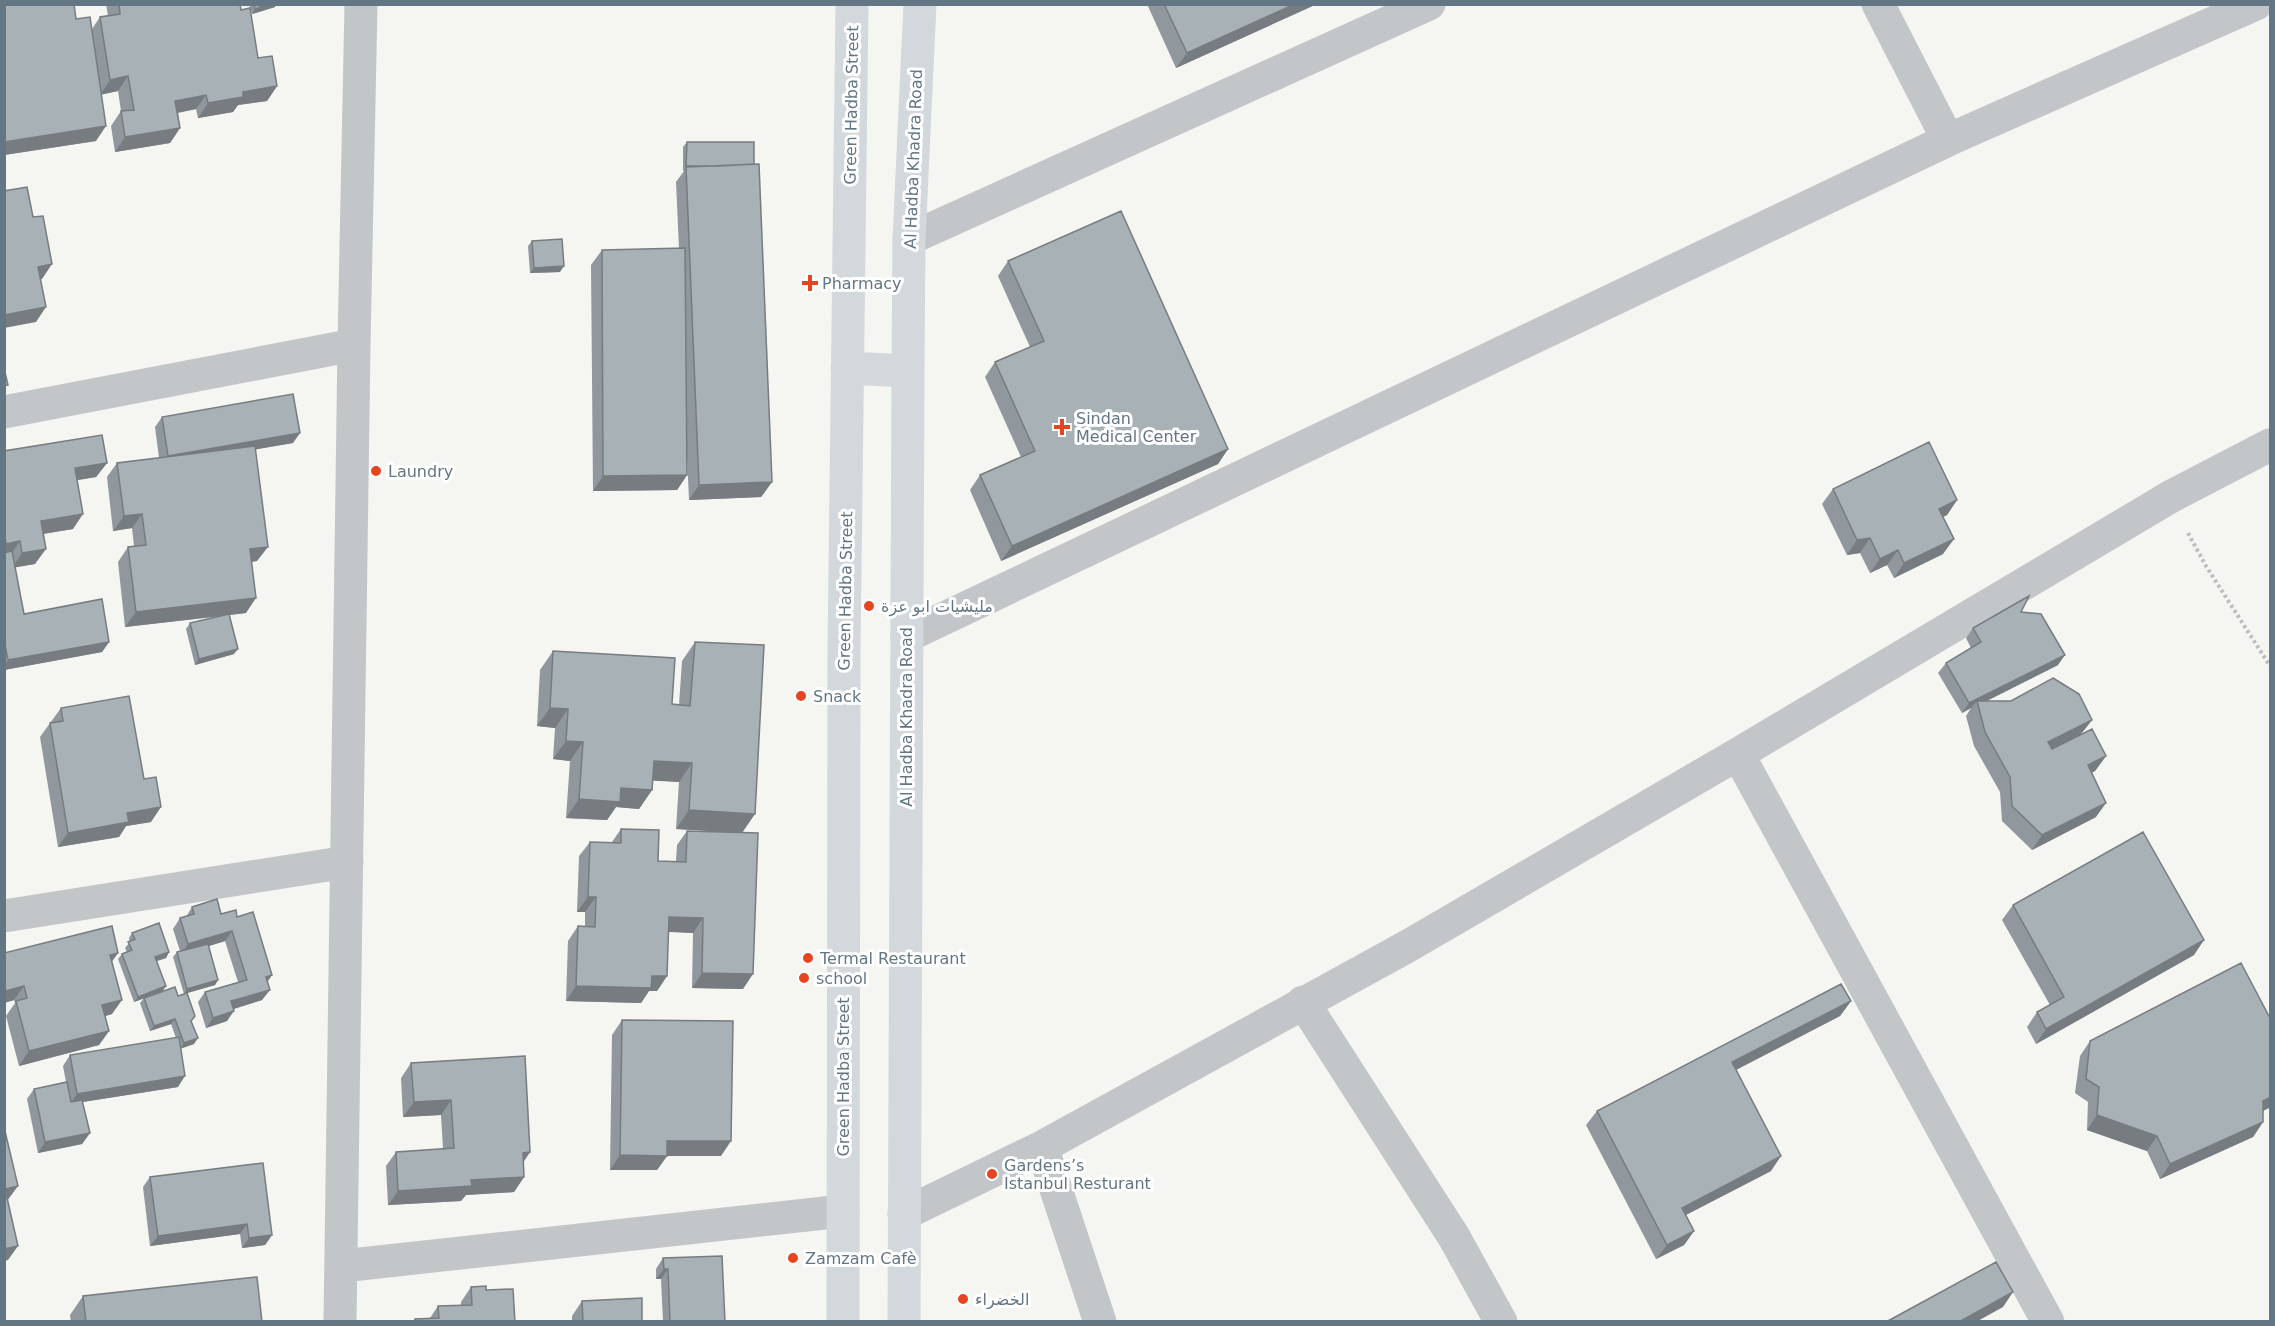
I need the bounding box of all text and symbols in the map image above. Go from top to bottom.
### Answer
street label: Green Hadba Street [841,25,862,185]
street label: Al Hadba Khadra Road [901,69,926,249]
place label: Pharmacy [822,274,902,293]
marker: Pharmacy [803,276,817,290]
place label: Sindan Medical Center [1076,409,1197,446]
marker: Sindan Medical Center [1053,418,1071,436]
place label: Laundry [388,462,453,481]
marker: Laundry [369,464,383,478]
street label: Green Hadba Street [835,511,856,671]
place label: مليشيات ابو عزة [881,597,993,617]
marker: مليشيات ابو عزة [862,599,876,613]
street label: Al Hadba Khadra Road [897,627,916,807]
place label: Snack [813,687,862,706]
marker: Snack [794,689,808,703]
place label: Termal Restaurant [819,949,966,968]
marker: Termal Restaurant [801,951,815,965]
place label: school [816,969,867,988]
marker: school [797,971,811,985]
street label: Green Hadba Street [834,997,853,1157]
place label: Gardens’s Istanbul Resturant [1004,1156,1151,1193]
marker: Gardens’s Istanbul Resturant [985,1167,999,1181]
place label: Zamzam Cafè [805,1249,917,1268]
marker: Zamzam Cafè [786,1251,800,1265]
place label: الخضراء [975,1290,1029,1310]
marker: الخضراء [956,1292,970,1306]

